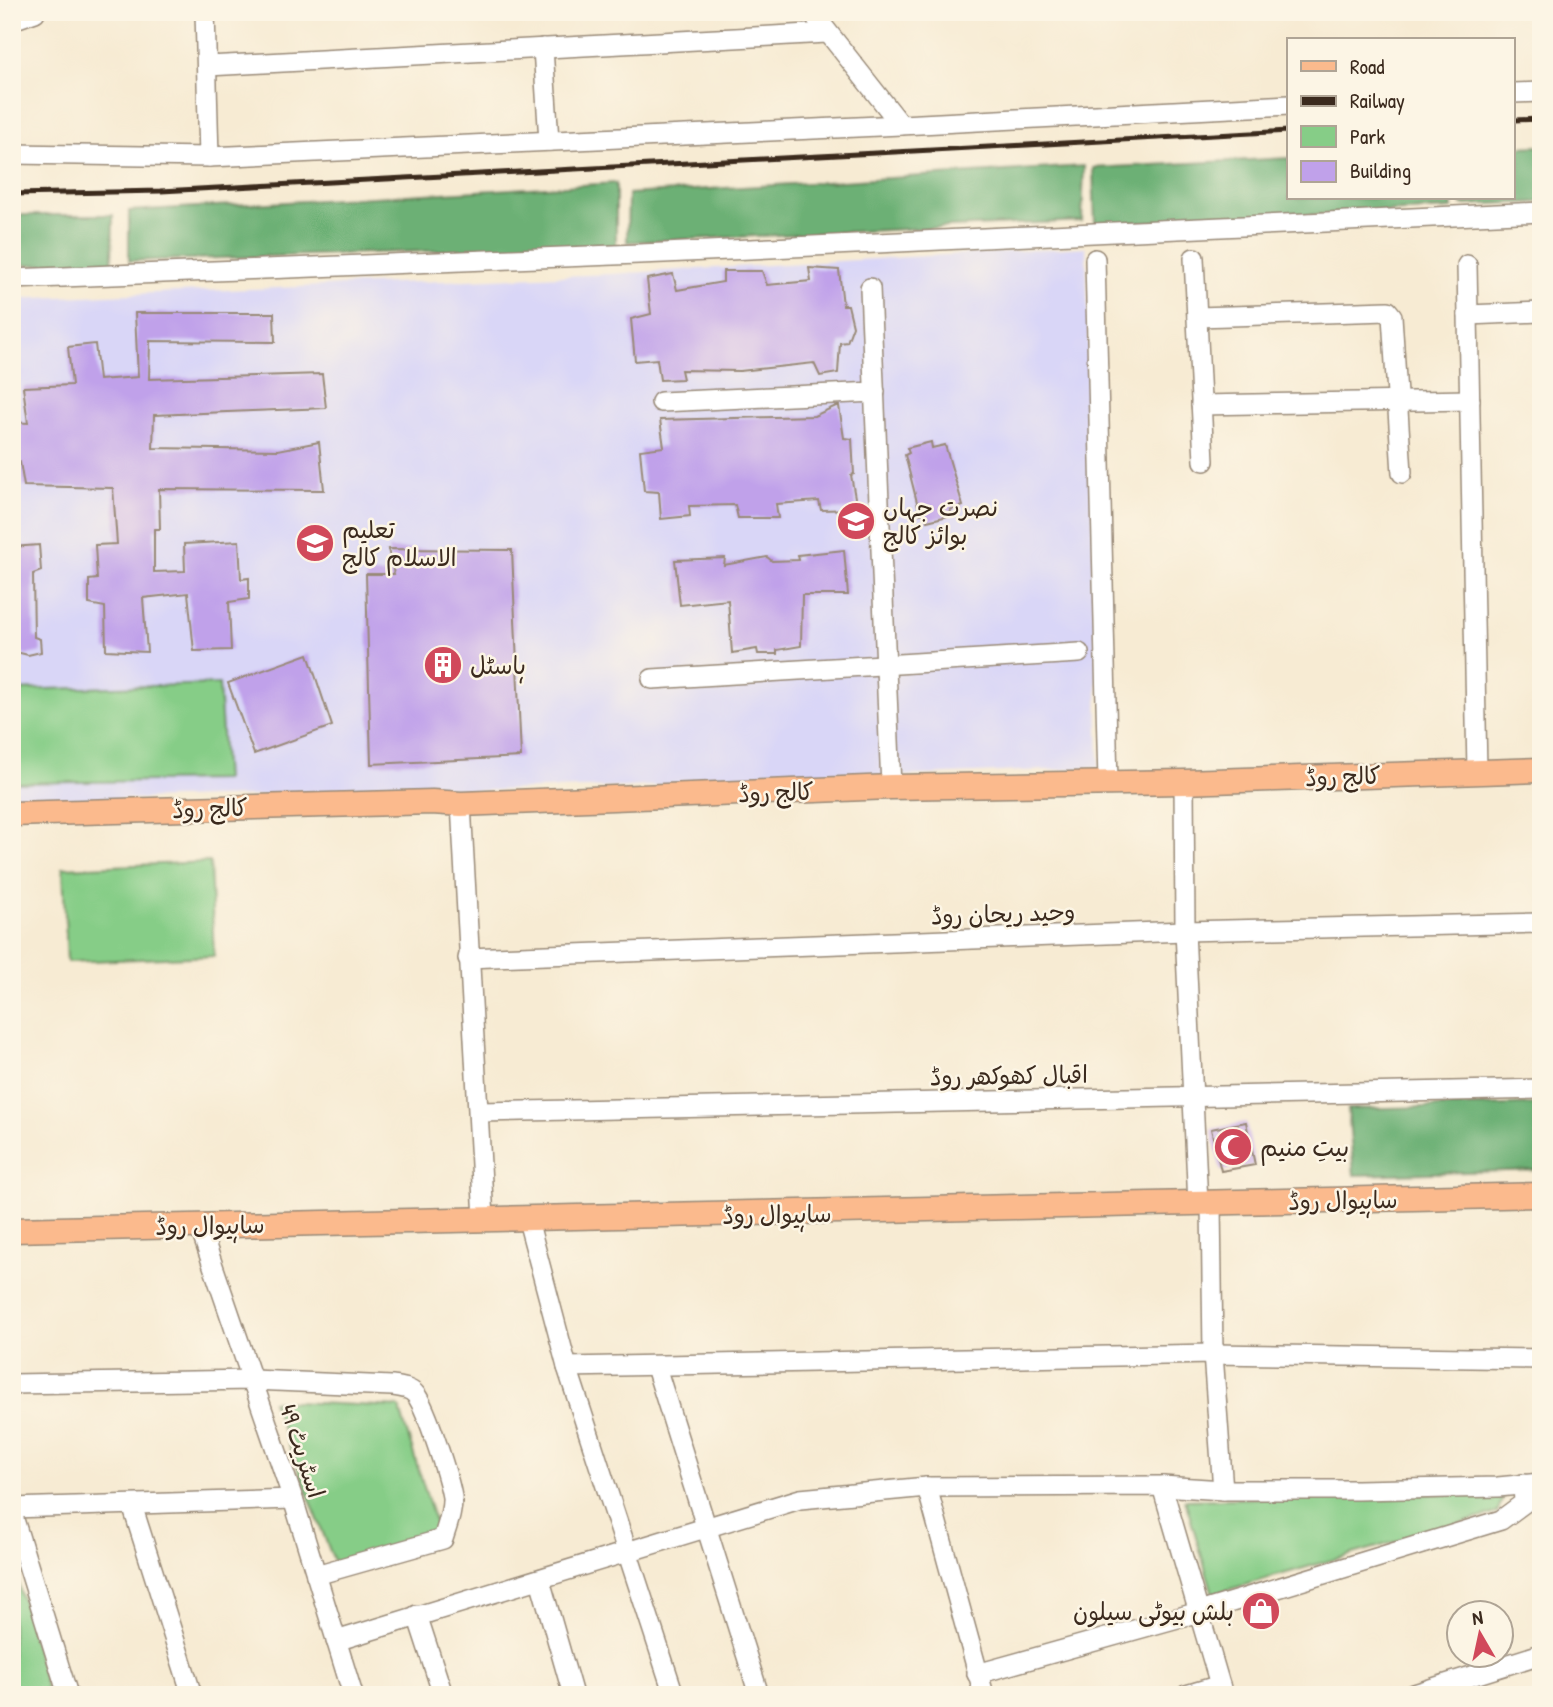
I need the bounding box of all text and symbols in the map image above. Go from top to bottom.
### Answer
legend [1287,38,1514,200]
text: Road [1350,52,1384,81]
text: Railway [1350,86,1405,115]
text: Park [1350,122,1385,151]
text: Building [1350,156,1411,185]
place label: نصرت جہاں بوائز کالج [883,491,998,552]
school or university icon: نصرت جہاں بوائز کالج [835,500,877,542]
place label: تعلیم الاسلام کالج [342,513,457,576]
school or university icon: تعلیم الاسلام کالج [294,522,336,564]
building icon: ہاسٹل [422,644,464,686]
place label: ہاسٹل [470,649,526,684]
street label: کالج روڈ [1305,759,1381,794]
street label: کالج روڈ [738,775,814,810]
street label: کالج روڈ [172,791,248,826]
street label: وحید ریحان روڈ [930,894,1076,932]
street label: اقبال کھوکھر روڈ [930,1058,1088,1092]
mosque icon: بیتِ منیم [1212,1126,1254,1168]
place label: بیتِ منیم [1260,1131,1349,1166]
street label: ساہیوال روڈ [1288,1183,1398,1220]
street label: ساہیوال روڈ [722,1197,832,1234]
street label: ساہیوال روڈ [155,1208,265,1245]
street label: اسٹریٹ 49 [273,1400,333,1502]
shop icon: بلش بیوٹی سیلون [1240,1590,1282,1632]
place label: بلش بیوٹی سیلون [1073,1595,1234,1628]
north arrow [1444,1598,1514,1668]
text: N [1470,1604,1484,1631]

